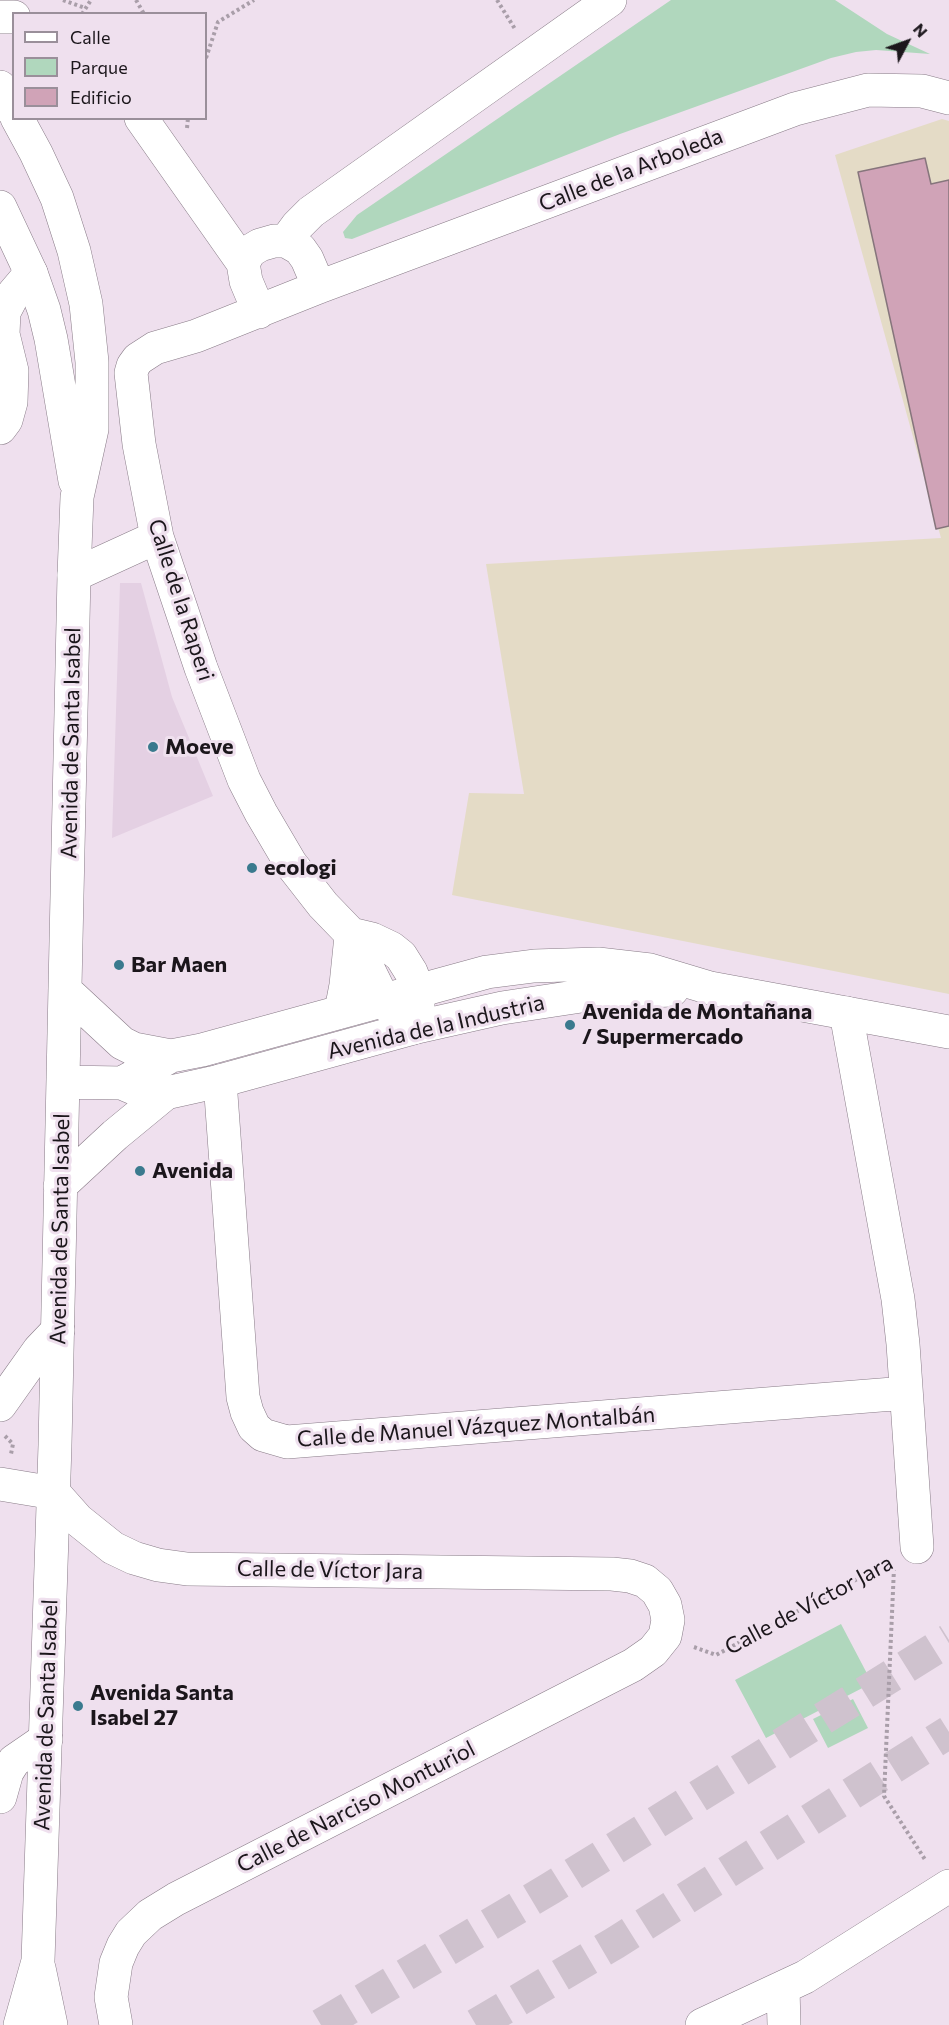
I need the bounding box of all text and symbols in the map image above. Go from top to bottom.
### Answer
legend [12,12,207,120]
north arrow [877,12,937,72]
text: N [910,19,932,41]
text: Calle [70,26,110,48]
text: Parque [70,56,128,78]
text: Edificio [70,86,132,108]
street label: Calle de la Arboleda [535,123,727,217]
street label: Calle de la Raperi [142,516,220,684]
street label: Avenida de Santa Isabel [56,627,86,859]
place label: Moeve [165,734,233,760]
marker: Moeve [146,740,160,754]
place label: ecologi [264,855,337,881]
marker: ecologi [245,861,259,875]
place label: Bar Maen [131,952,227,978]
marker: Bar Maen [112,958,126,972]
street label: Avenida de la Industria [325,989,547,1065]
place label: Avenida de Montañana / Supermercado [582,999,812,1050]
marker: Avenida de Montañana / Supermercado [563,1018,577,1032]
street label: Avenida de Santa Isabel [45,1113,75,1345]
place label: Avenida [152,1158,233,1184]
marker: Avenida [133,1164,147,1178]
street label: Calle de Manuel Vázquez Montalbán [296,1401,656,1453]
street label: Calle de Víctor Jara [720,1550,898,1660]
street label: Calle de Víctor Jara [237,1555,423,1585]
street label: Avenida de Santa Isabel [29,1599,63,1831]
place label: Avenida Santa Isabel 27 [90,1680,234,1732]
marker: Avenida Santa Isabel 27 [71,1699,85,1713]
street label: Calle de Narciso Monturiol [233,1735,479,1879]

